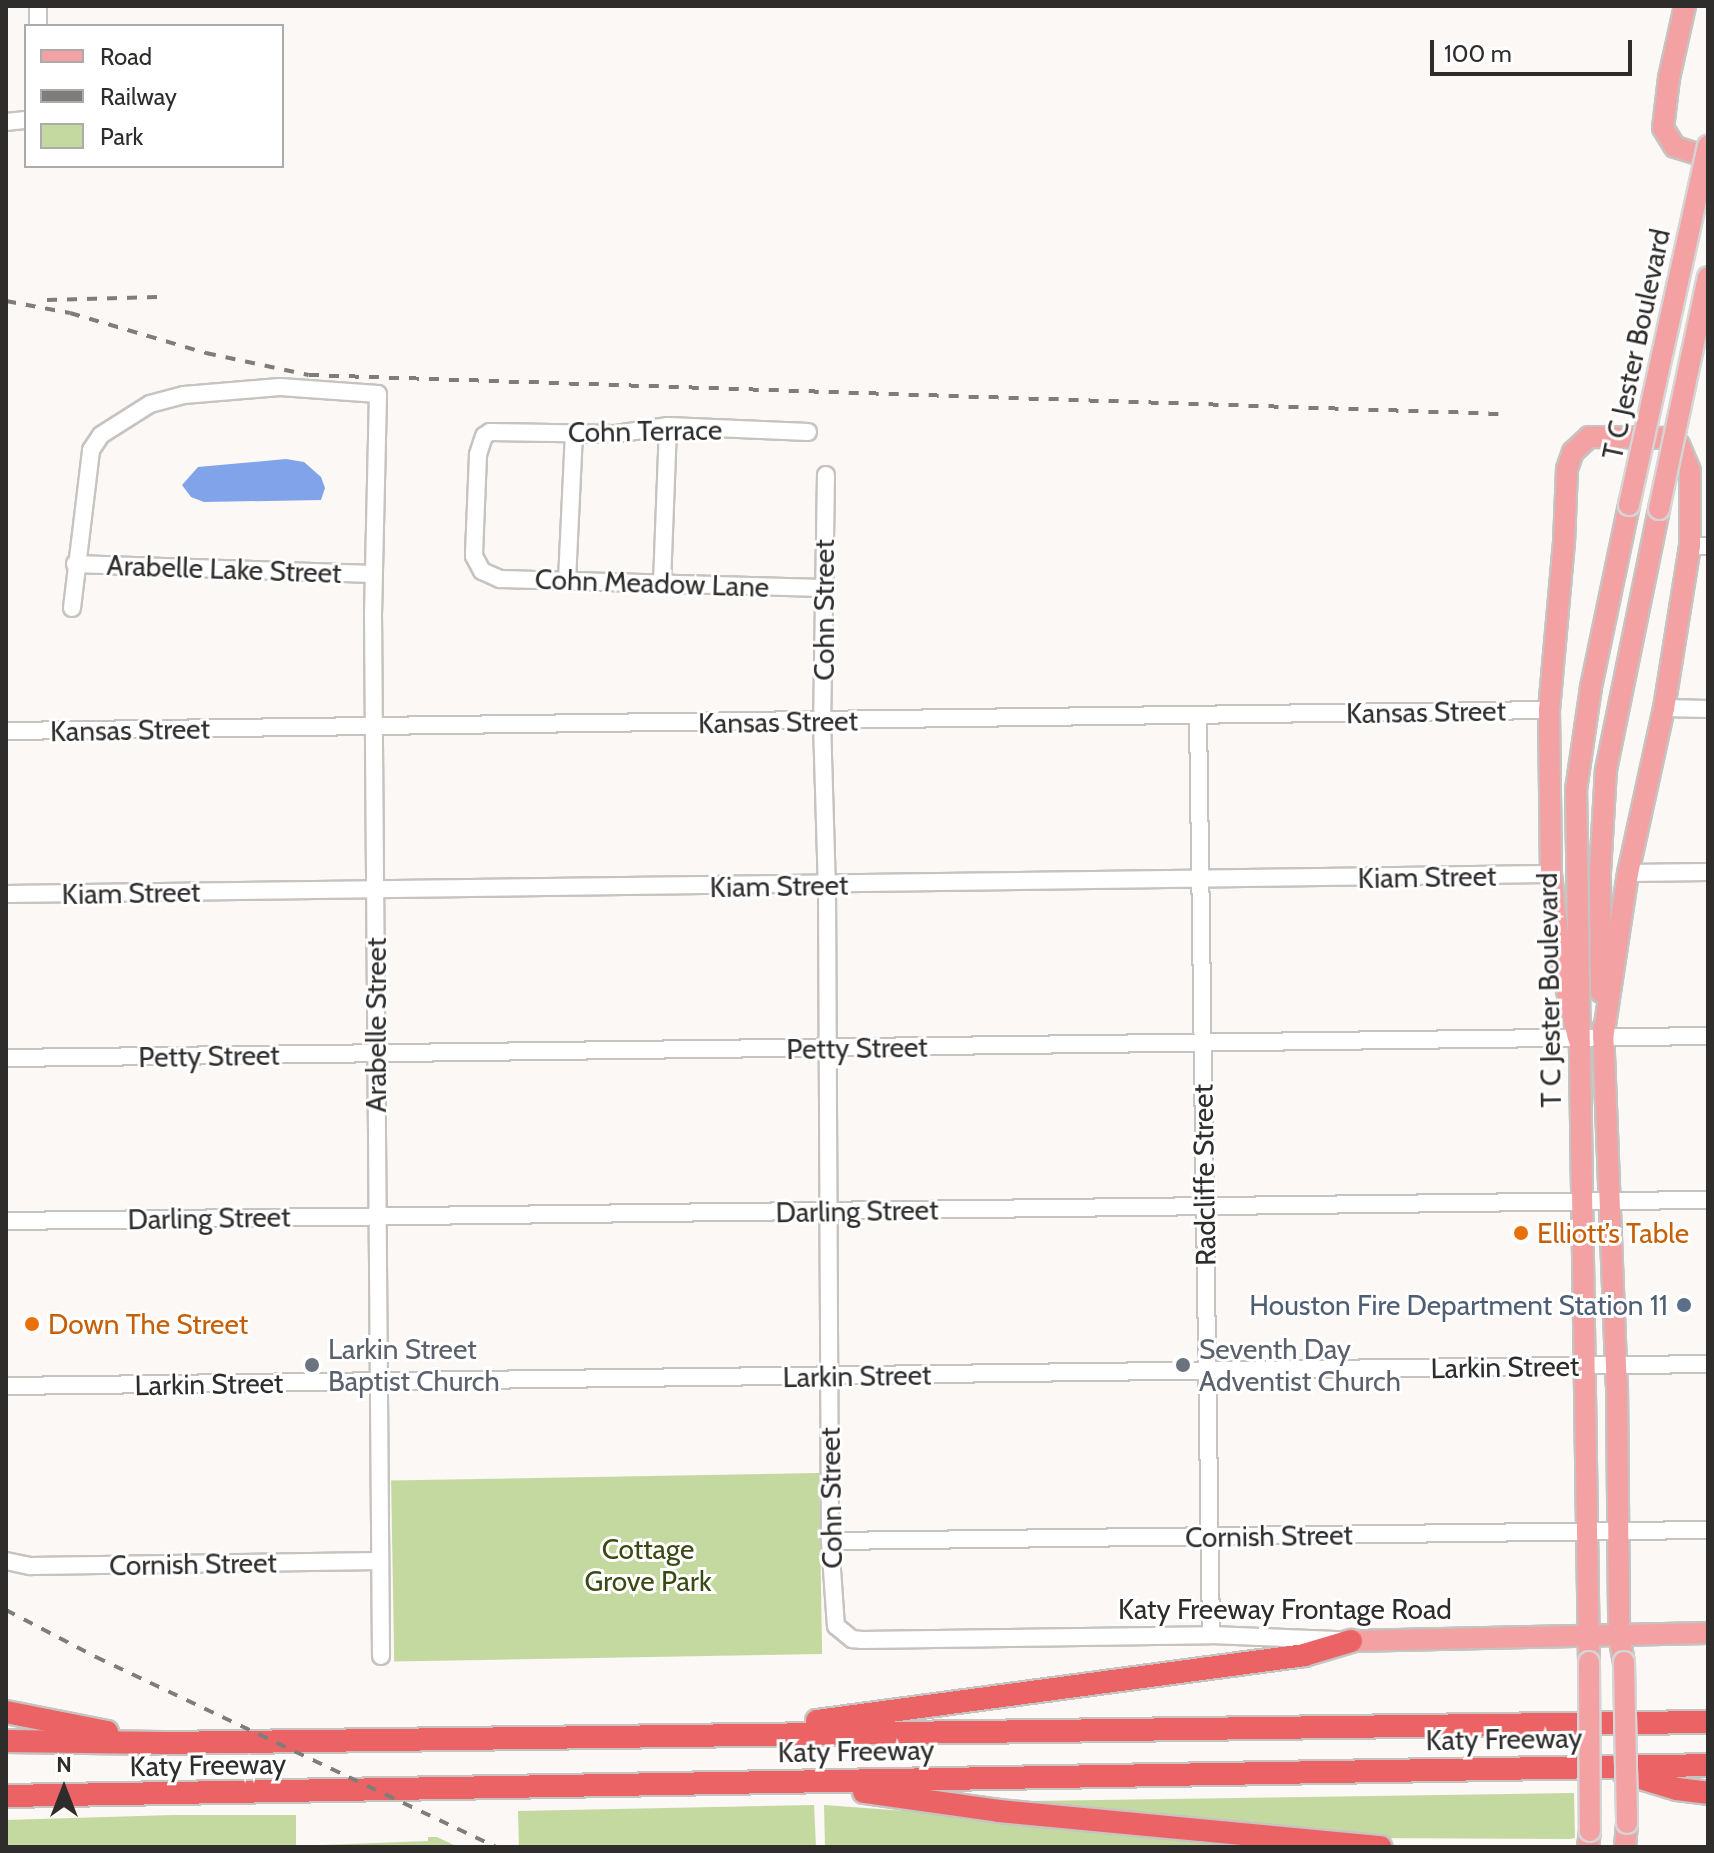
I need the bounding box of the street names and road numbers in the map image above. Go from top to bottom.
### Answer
street label: T C Jester Boulevard [1595,226,1677,462]
street label: Cohn Terrace [568,413,722,449]
street label: Cohn Street [807,539,841,681]
street label: Arabelle Lake Street [106,548,342,590]
street label: Cohn Meadow Lane [534,562,770,604]
street label: Kansas Street [1346,694,1506,730]
street label: Kansas Street [698,704,858,740]
street label: Kansas Street [50,712,210,748]
street label: Kiam Street [1357,859,1497,895]
street label: Kiam Street [709,868,849,904]
street label: T C Jester Boulevard [1530,872,1568,1108]
street label: Kiam Street [61,875,201,911]
street label: Arabelle Street [359,938,393,1112]
street label: Petty Street [786,1030,928,1066]
street label: Petty Street [138,1038,280,1074]
street label: Radcliffe Street [1186,1084,1222,1266]
street label: Darling Street [775,1193,939,1229]
street label: Darling Street [127,1200,291,1236]
street label: Larkin Street [1430,1349,1580,1385]
street label: Larkin Street [782,1358,932,1394]
street label: Larkin Street [134,1366,284,1402]
street label: Cohn Street [813,1427,849,1569]
street label: Cornish Street [1185,1518,1353,1554]
street label: Cornish Street [109,1546,277,1582]
street label: Katy Freeway Frontage Road [1118,1592,1452,1626]
street label: Katy Freeway [1425,1721,1583,1757]
street label: Katy Freeway [777,1733,935,1769]
street label: Katy Freeway [129,1747,287,1783]

